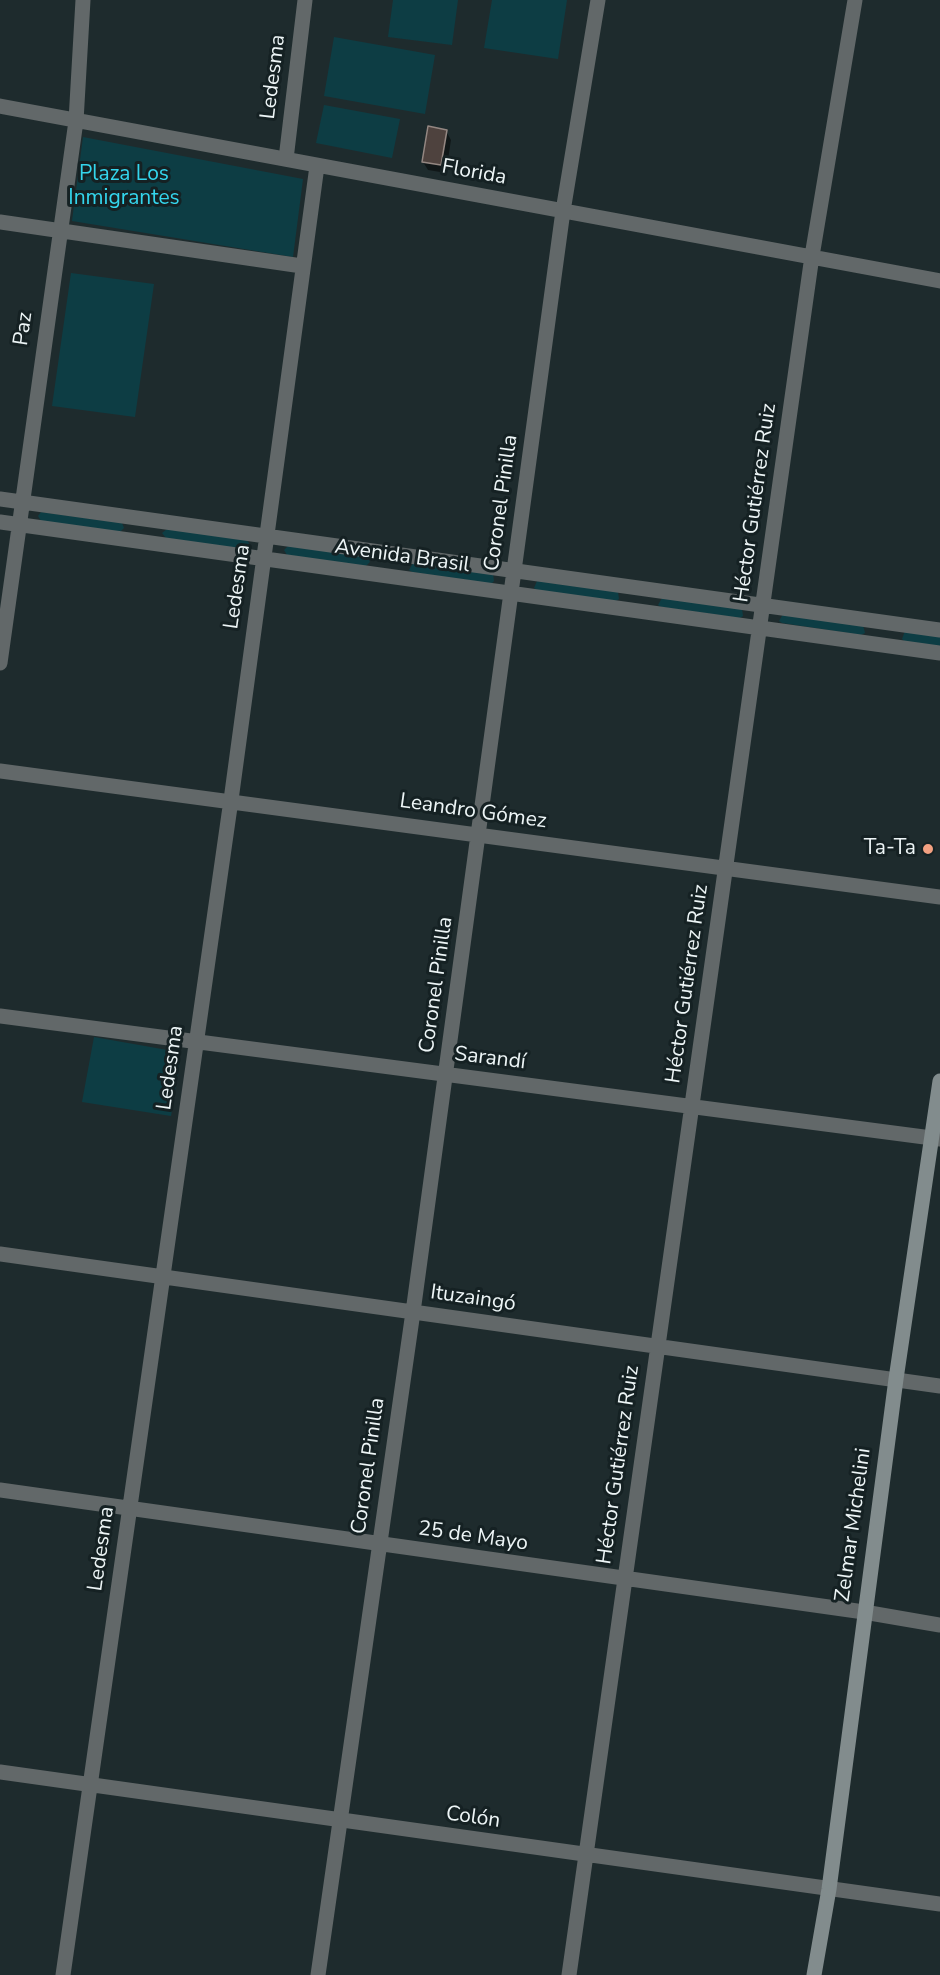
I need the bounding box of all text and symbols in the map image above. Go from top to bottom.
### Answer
street label: Ledesma [256,33,292,121]
street label: Florida [440,155,508,191]
park label: Plaza Los Inmigrantes [68,162,180,212]
street label: Paz [9,311,39,347]
street label: Héctor Gutiérrez Ruiz [730,402,782,604]
street label: Coronel Pinilla [480,433,524,573]
street label: Avenida Brasil [333,535,471,579]
street label: Ledesma [220,543,256,631]
street label: Leandro Gómez [398,789,548,835]
place label: Ta-Ta [864,836,916,862]
marker: Ta-Ta [921,842,935,856]
street label: Héctor Gutiérrez Ruiz [662,883,714,1085]
street label: Coronel Pinilla [415,915,459,1055]
street label: Ledesma [153,1024,189,1112]
street label: Sarandí [453,1042,527,1076]
street label: Ituzaingó [429,1281,517,1317]
street label: Héctor Gutiérrez Ruiz [593,1364,645,1566]
street label: Coronel Pinilla [347,1396,391,1536]
street label: Zelmar Michelini [831,1447,877,1603]
street label: Ledesma [84,1505,120,1593]
street label: 25 de Mayo [416,1517,530,1557]
street label: Colón [444,1802,502,1834]

